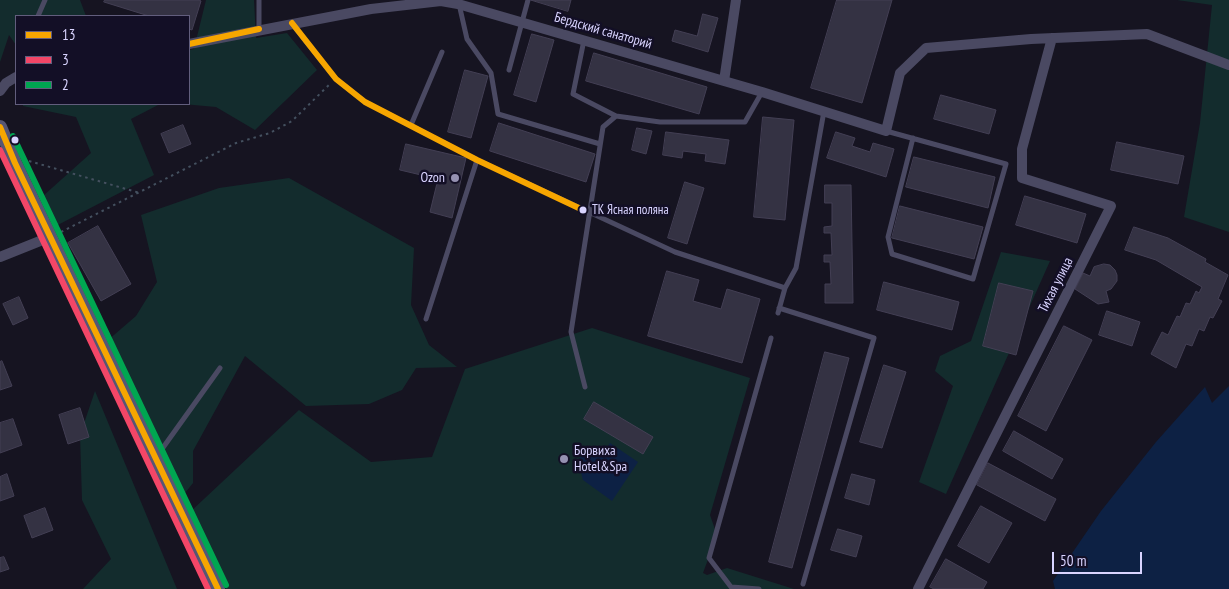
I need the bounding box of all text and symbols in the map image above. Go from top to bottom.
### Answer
street label: Бердский санаторий [552,9,654,53]
legend [15,15,190,105]
text: 13 [62,25,76,44]
text: 3 [62,50,69,69]
text: 2 [62,75,69,94]
unlabelled marker [10,135,20,145]
place label: Ozon [420,170,445,186]
marker: Ozon [449,172,461,184]
place label: ТК Ясная поляна [592,202,669,218]
marker: ТК Ясная поляна [578,205,588,215]
street label: Тихая улица [1035,255,1077,315]
place label: Борвиха Hotel&Spa [574,443,627,476]
marker: Борвиха Hotel&Spa [558,453,570,465]
scale bar [1054,542,1144,574]
text: 50 m [1060,551,1086,570]

